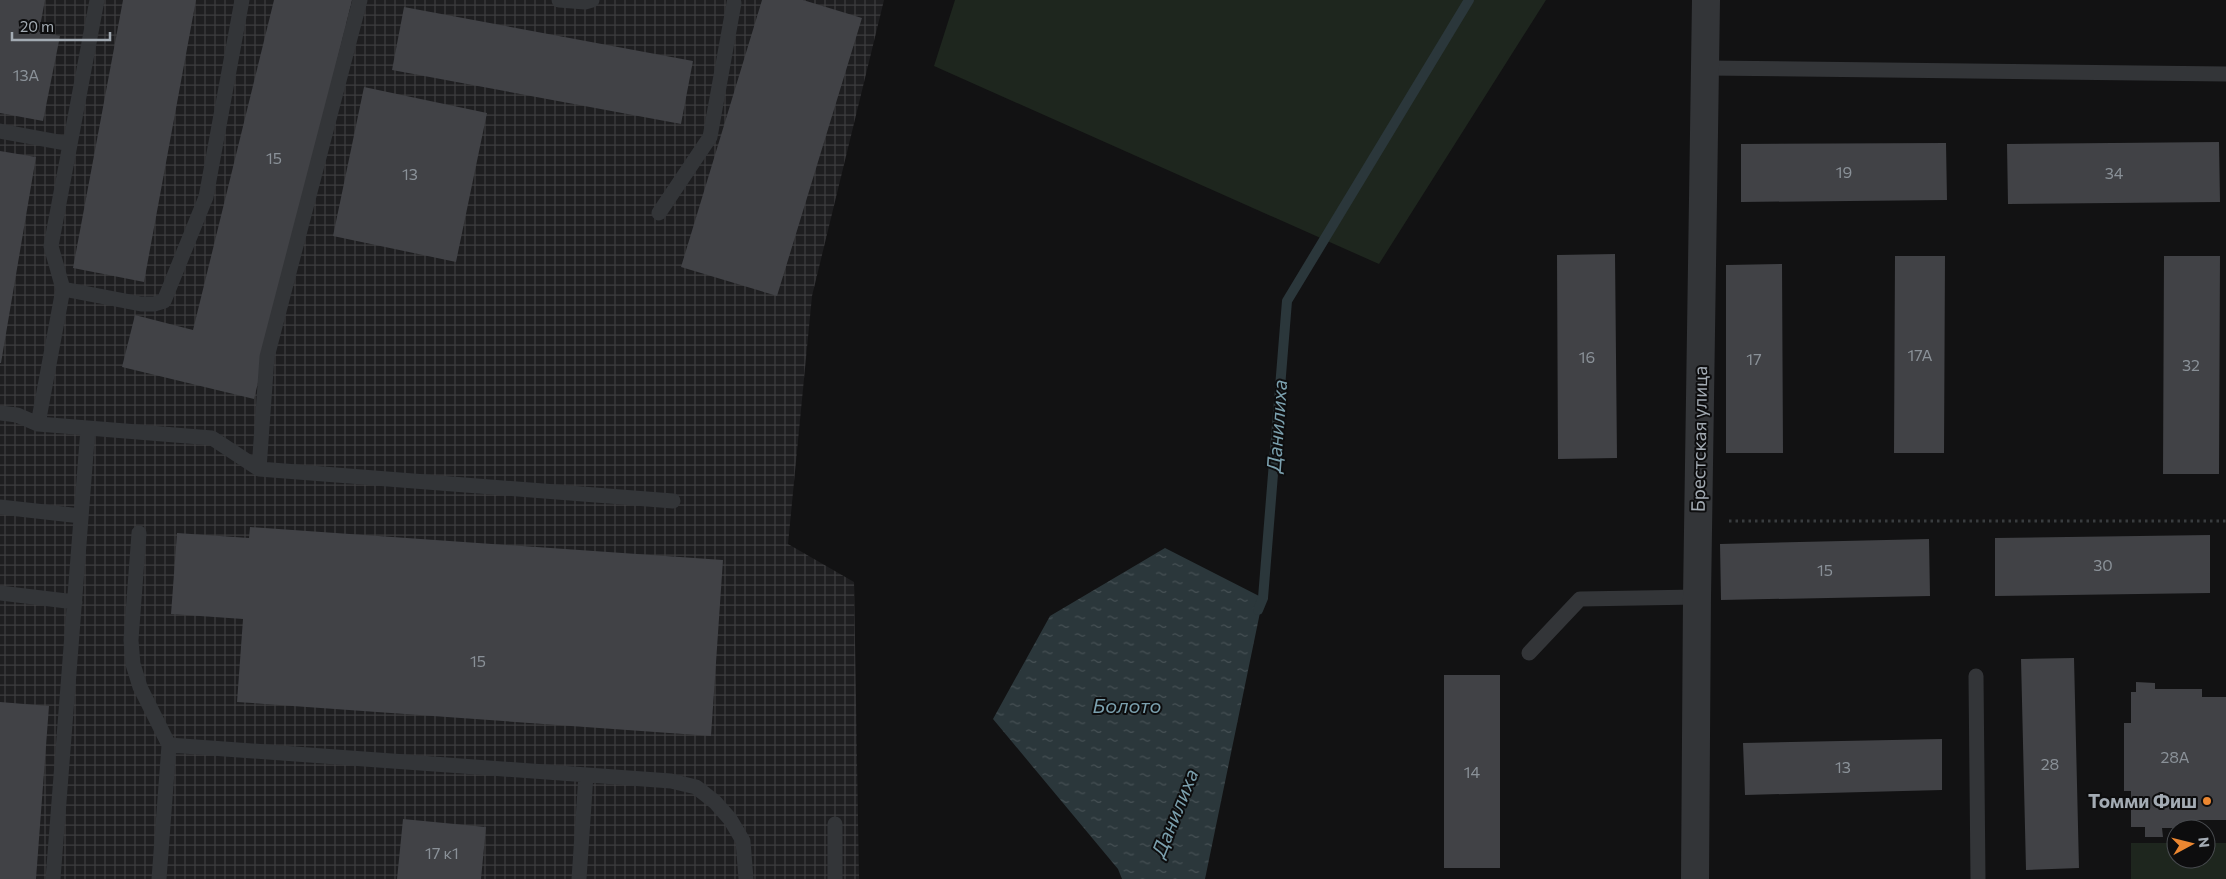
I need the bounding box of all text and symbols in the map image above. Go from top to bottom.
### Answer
scale bar [12,10,110,42]
text: 20 m [20,17,54,35]
house number: 13А [13,65,39,84]
house number: 15 [266,148,282,167]
house number: 19 [1836,162,1852,181]
house number: 34 [2105,163,2124,182]
house number: 13 [402,164,418,183]
house number: 17А [1908,345,1932,364]
house number: 16 [1579,347,1595,366]
house number: 17 [1746,349,1762,368]
house number: 32 [2182,355,2200,374]
street label: Брестская улица [1686,366,1711,512]
water label: Данилиха [1261,379,1291,475]
house number: 30 [2093,555,2113,574]
house number: 15 [1817,560,1833,579]
house number: 15 [470,651,486,670]
water label: Болото [1093,693,1161,717]
house number: 28А [2160,747,2190,766]
house number: 28 [2041,754,2059,773]
house number: 13 [1835,757,1851,776]
house number: 14 [1464,762,1481,781]
water label: Данилиха [1145,765,1203,862]
place label: Томми Фиш [2088,789,2197,812]
marker: Томми Фиш [2201,795,2213,807]
north arrow [2166,819,2216,869]
text: N [2195,836,2213,849]
house number: 17 к1 [425,843,459,862]

